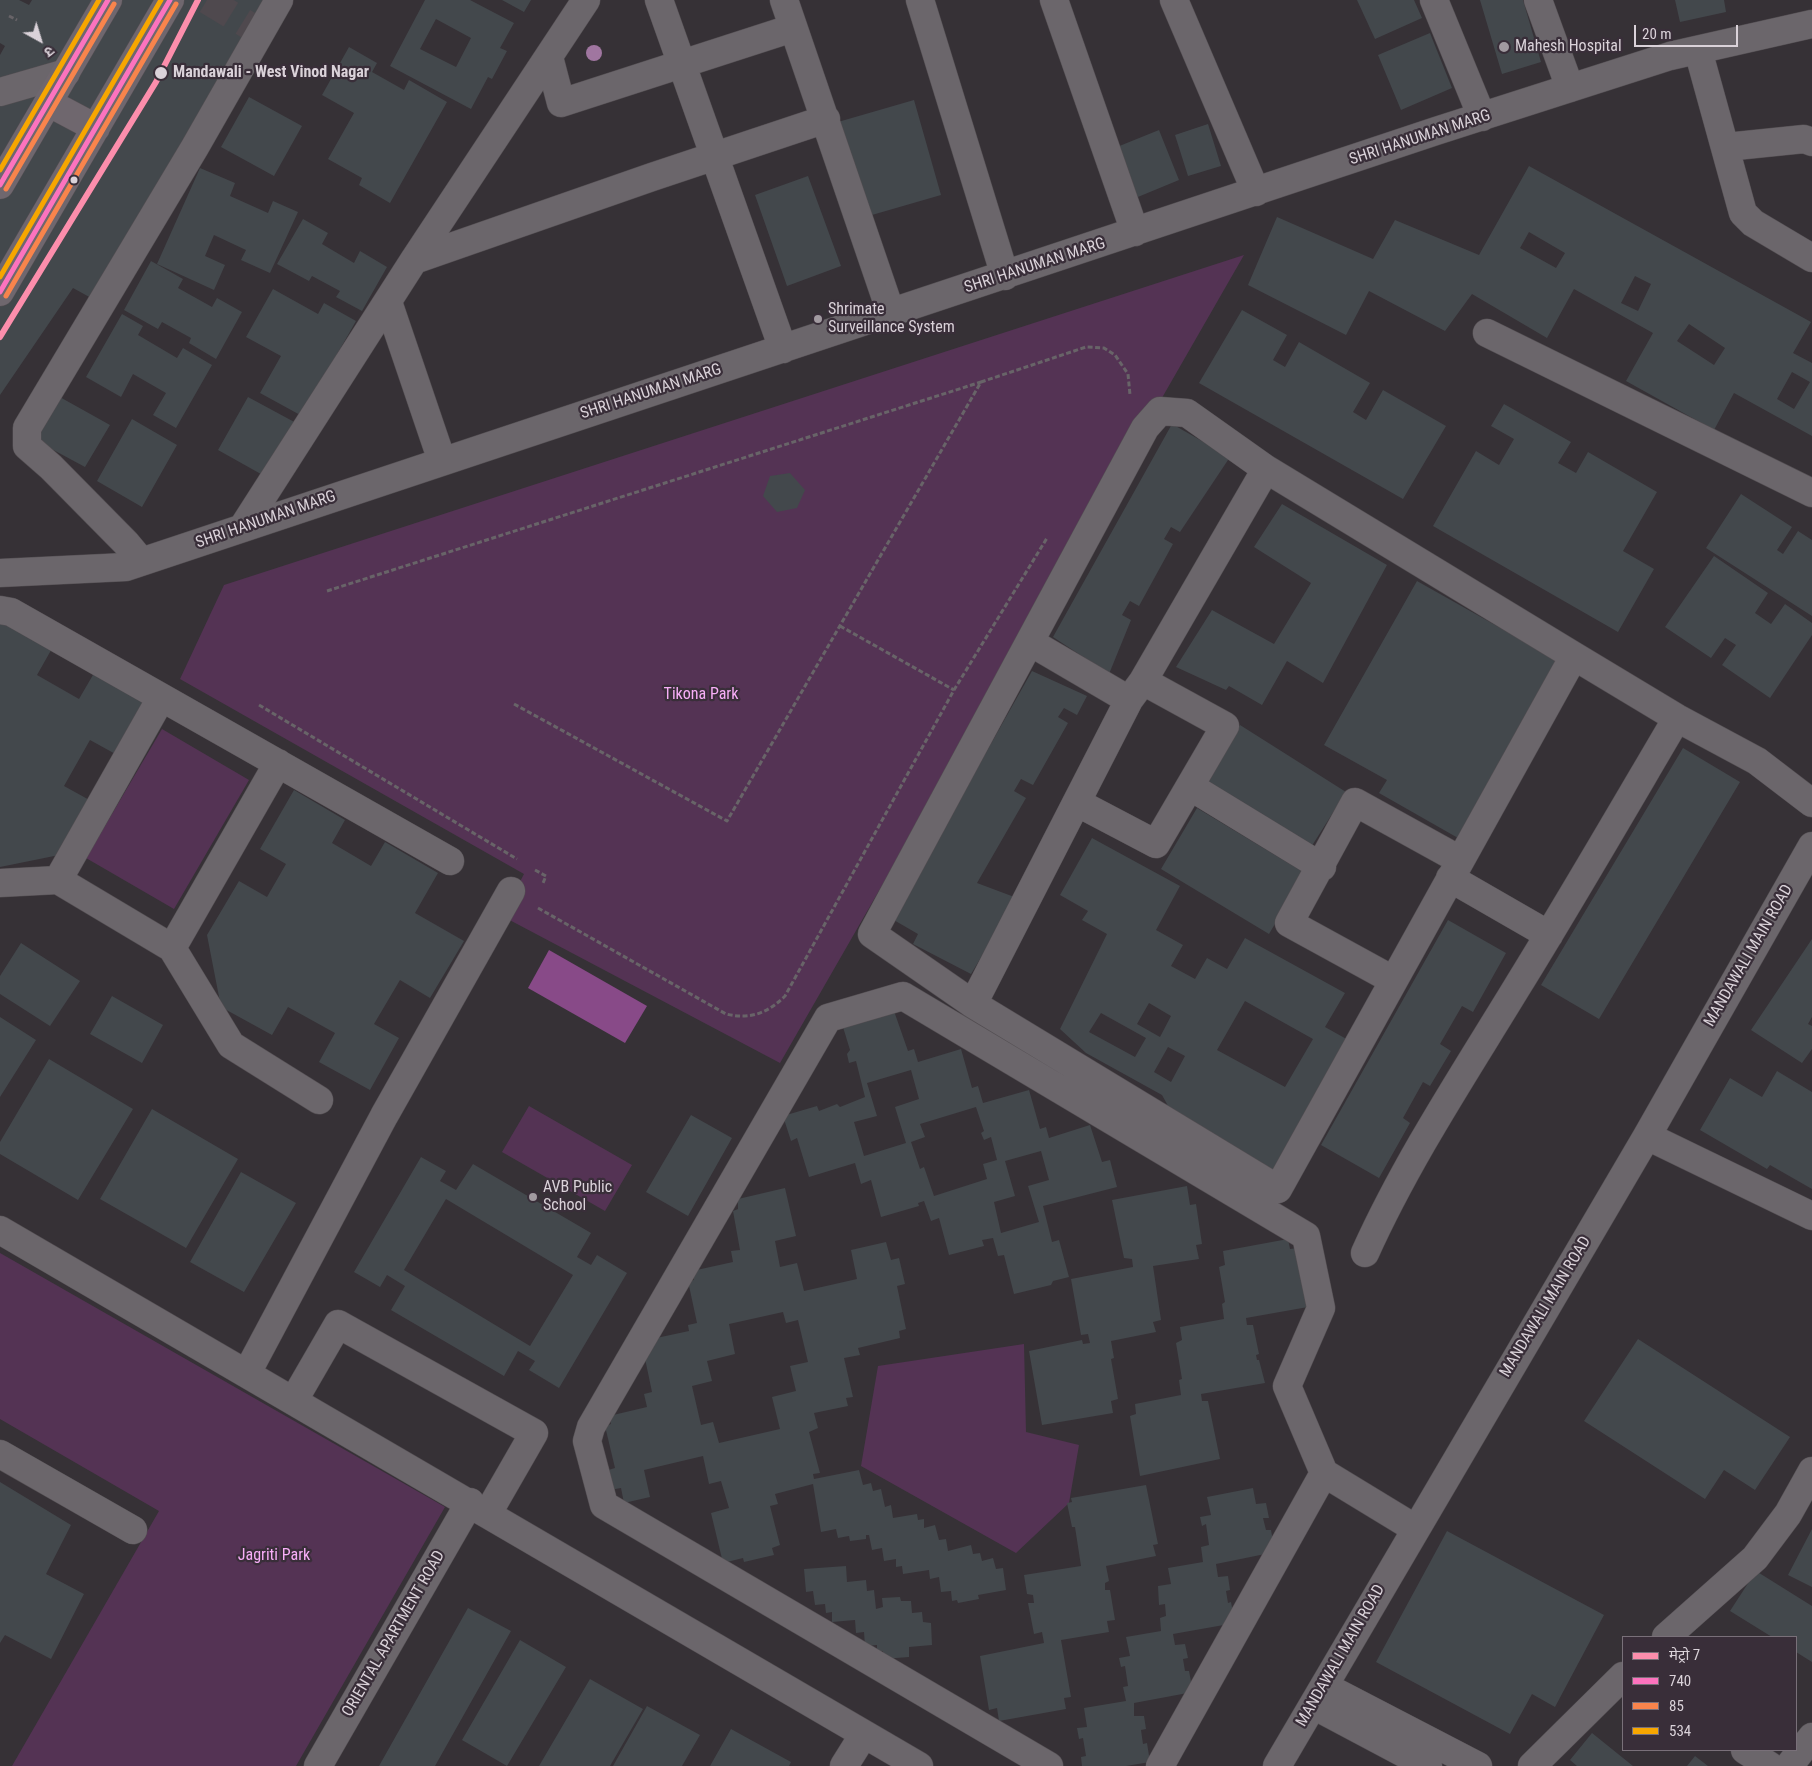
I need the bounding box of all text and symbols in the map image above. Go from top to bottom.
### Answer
north arrow [15,15,65,65]
scale bar [1637,15,1741,47]
text: 20 m [1642,25,1672,43]
place label: Mahesh Hospital [1515,37,1622,57]
marker: Mahesh Hospital [1497,40,1511,54]
text: उ [41,43,58,60]
place label: Mandawali - West Vinod Nagar [173,63,369,83]
marker: Mandawali - West Vinod Nagar [153,65,169,81]
street label: SHRI HANUMAN MARG [1347,106,1493,170]
unlabelled marker [69,175,79,185]
street label: SHRI HANUMAN MARG [962,234,1108,298]
place label: Shrimate Surveillance System [828,300,955,338]
marker: Shrimate Surveillance System [812,313,824,325]
street label: SHRI HANUMAN MARG [578,360,724,424]
street label: SHRI HANUMAN MARG [193,487,339,553]
park label: Tikona Park [664,685,738,705]
street label: MANDAWALI MAIN ROAD [1701,882,1797,1030]
place label: AVB Public School [543,1178,612,1216]
marker: AVB Public School [527,1191,539,1203]
street label: MANDAWALI MAIN ROAD [1496,1233,1596,1381]
park label: Jagriti Park [238,1546,310,1566]
street label: ORIENTAL APARTMENT ROAD [339,1548,449,1720]
street label: MANDAWALI MAIN ROAD [1293,1582,1389,1730]
legend [1622,1636,1797,1751]
text: मेट्रो 7 [1669,1646,1700,1664]
text: 740 [1669,1672,1691,1690]
text: 85 [1669,1697,1684,1715]
text: 534 [1669,1722,1691,1740]

